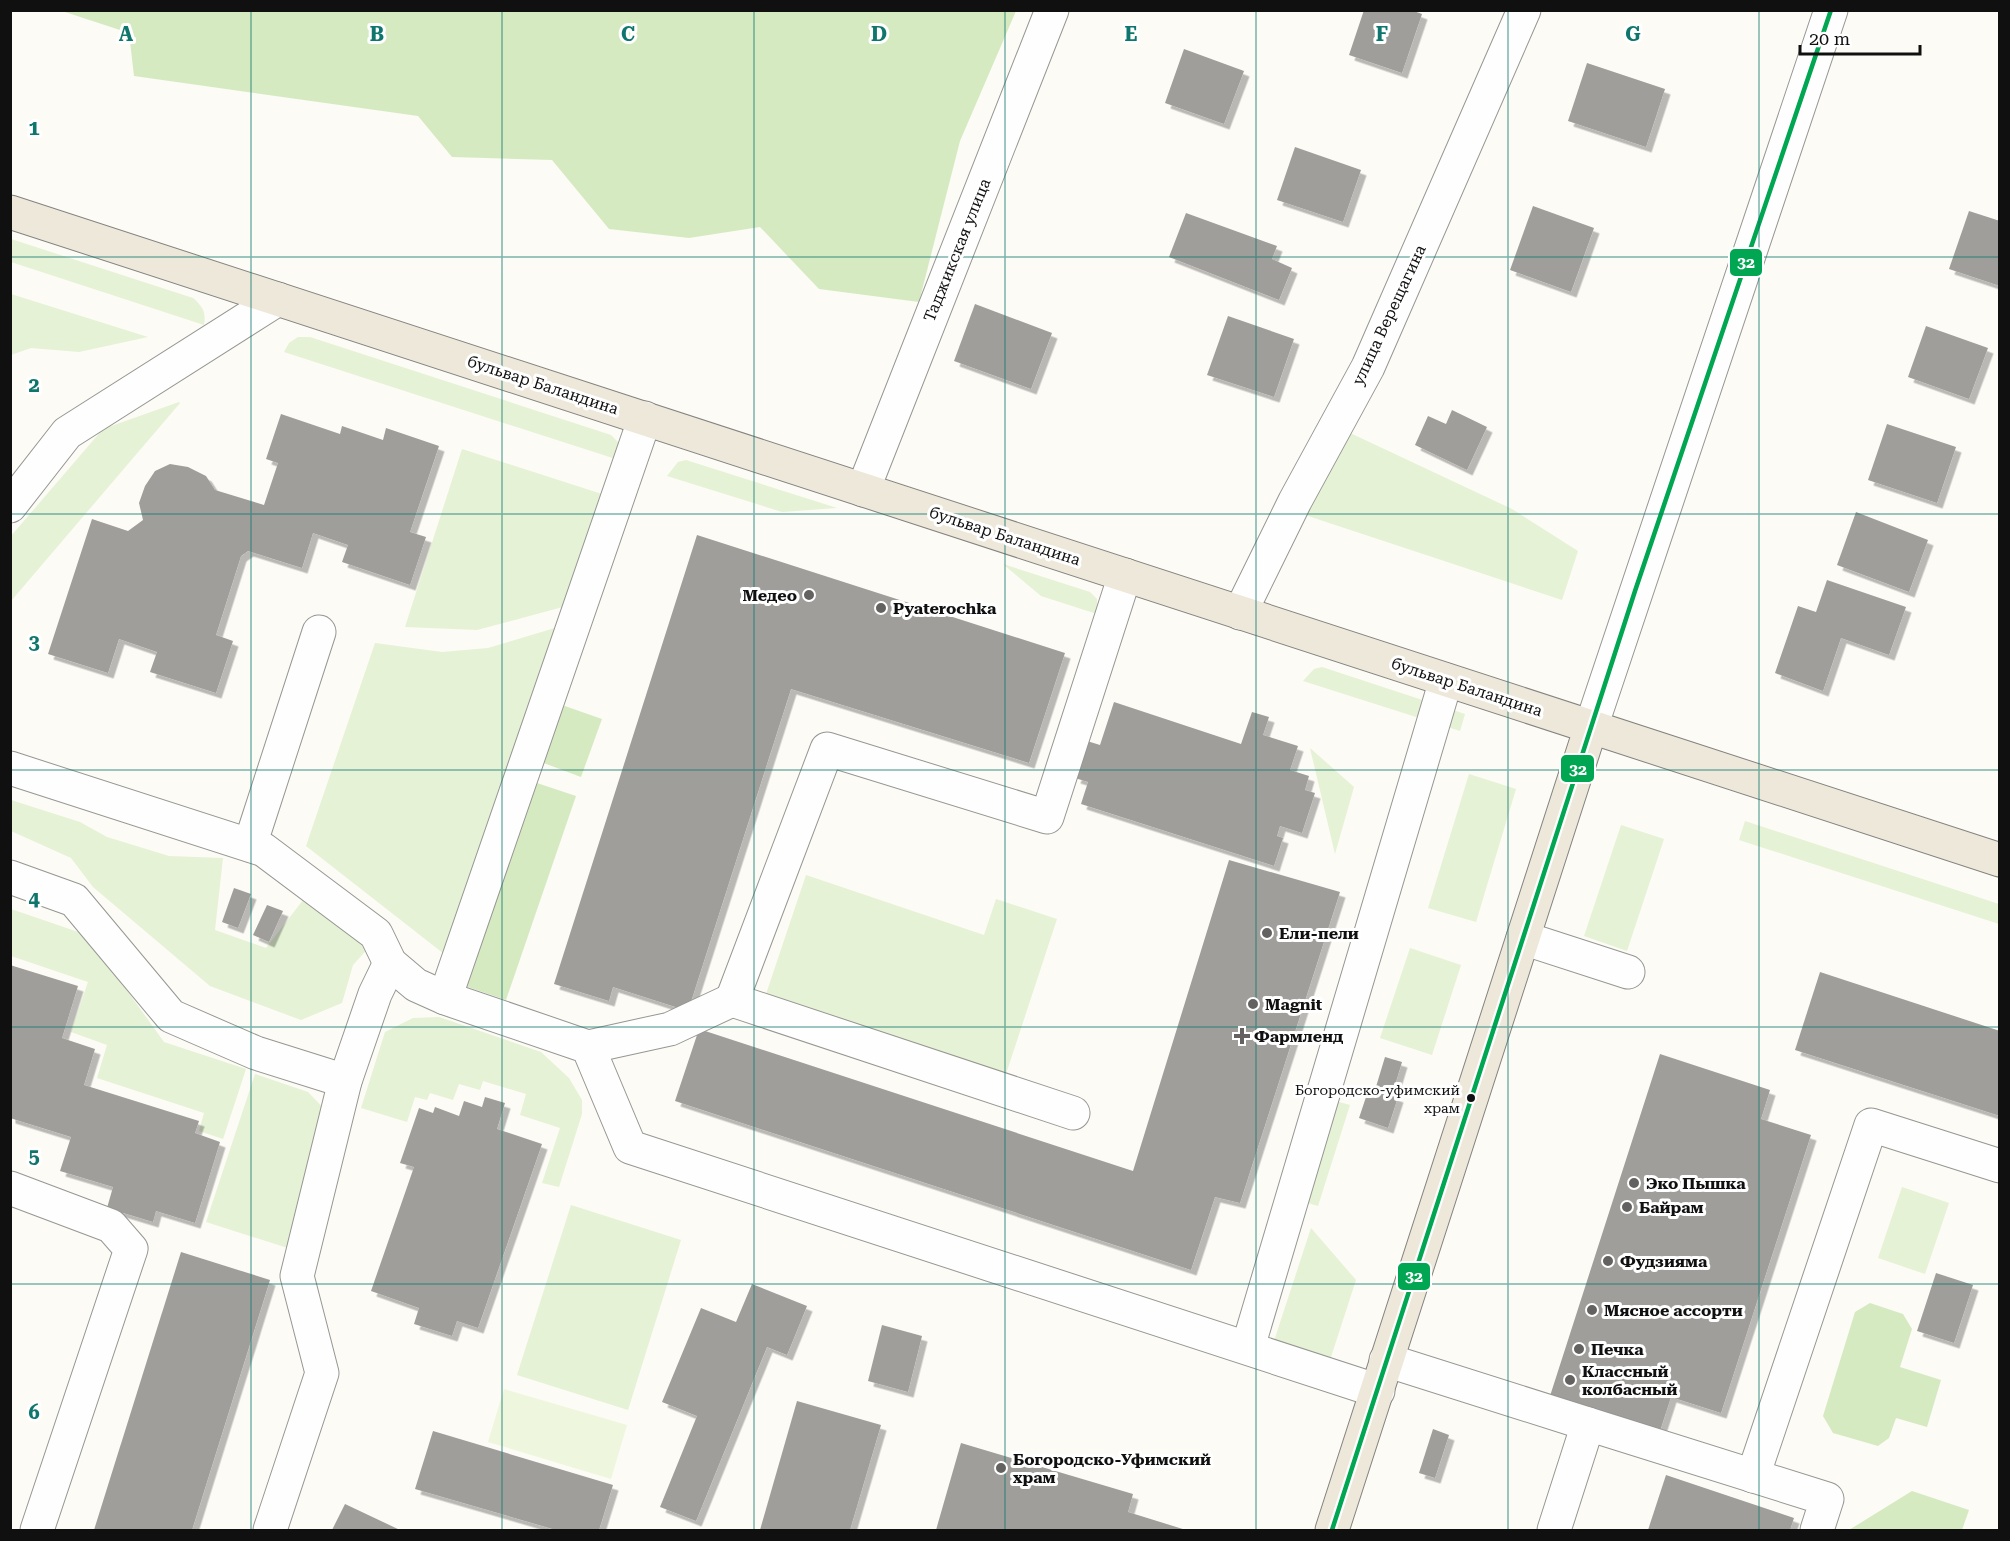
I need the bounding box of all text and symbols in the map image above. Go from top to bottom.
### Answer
scale bar [1800,18,1920,56]
text: A [119,22,134,46]
text: B [370,22,384,46]
text: C [621,22,635,46]
text: D [871,22,887,46]
text: E [1125,22,1138,46]
text: F [1376,22,1388,46]
text: G [1625,22,1641,46]
text: 20 m [1809,28,1850,49]
text: 1 [28,116,40,140]
street label: Таджикская улица [920,175,995,324]
street label: улица Верещагина [1348,241,1430,388]
line badge: 32 [1729,248,1763,277]
text: 32 [1737,253,1755,272]
street label: бульвар Баландина [465,352,621,418]
text: 2 [28,373,40,397]
street label: бульвар Баландина [927,503,1083,569]
place label: Медео [743,586,797,605]
marker: Медео [802,588,816,602]
place label: Pyaterochka [893,599,997,618]
marker: Pyaterochka [874,601,888,615]
text: 3 [28,630,40,654]
street label: бульвар Баландина [1389,654,1545,720]
line badge: 32 [1560,754,1595,783]
text: 32 [1569,760,1587,779]
text: 4 [28,887,40,911]
place label: Ели-пели [1279,924,1359,943]
marker: Ели-пели [1260,926,1274,940]
place label: Magnit [1265,995,1323,1014]
marker: Magnit [1246,997,1260,1011]
place label: Фармленд [1254,1027,1343,1046]
marker: Фармленд [1235,1029,1249,1043]
place label: Богородско-уфимский храм [1295,1082,1460,1116]
marker: Богородско-уфимский храм [1465,1092,1477,1104]
text: 5 [28,1144,40,1168]
place label: Эко Пышка [1646,1174,1746,1193]
marker: Эко Пышка [1627,1176,1641,1190]
place label: Байрам [1639,1198,1704,1217]
marker: Байрам [1620,1200,1634,1214]
place label: Фудзияма [1620,1252,1708,1271]
marker: Фудзияма [1601,1254,1615,1268]
line badge: 32 [1397,1262,1431,1291]
text: 32 [1405,1267,1423,1286]
place label: Мясное ассорти [1604,1301,1743,1320]
marker: Мясное ассорти [1585,1303,1599,1317]
place label: Печка [1591,1340,1644,1359]
marker: Печка [1572,1342,1586,1356]
place label: Классный колбасный [1582,1362,1678,1399]
marker: Классный колбасный [1563,1373,1577,1387]
text: 6 [28,1400,40,1424]
place label: Богородско-Уфимский храм [1013,1450,1211,1487]
marker: Богородско-Уфимский храм [994,1461,1008,1475]

